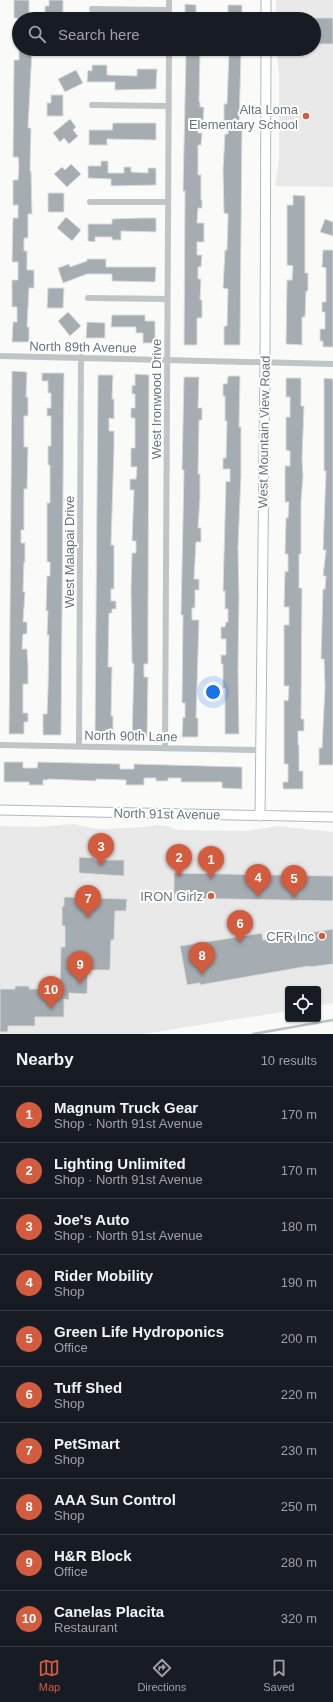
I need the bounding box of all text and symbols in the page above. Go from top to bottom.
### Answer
search box [12,12,321,56]
icon: search [26,23,48,45]
text: Search here [58,26,140,43]
place label: Alta Loma Elementary School [189,102,299,132]
marker: Alta Loma Elementary School [301,111,311,121]
street label: North 89th Avenue [29,339,137,355]
street label: West Ironwood Drive [149,339,164,459]
street label: West Mountain View Road [255,356,273,508]
street label: West Malapai Drive [62,496,77,608]
your location [203,682,223,702]
street label: North 90th Lane [84,728,178,744]
street label: North 91st Avenue [114,806,220,822]
pin: 3 [88,833,114,866]
pin: 2 [166,844,192,877]
pin: 1 [198,846,224,879]
pin: 4 [245,864,271,897]
pin: 5 [281,865,307,898]
pin: 7 [75,885,101,918]
place label: IRON Girlz [140,889,203,904]
marker: IRON Girlz [206,891,216,901]
pin: 6 [227,910,253,943]
place label: CFR Inc [266,929,314,944]
marker: CFR Inc [317,931,327,941]
pin: 8 [189,942,215,975]
pin: 9 [67,951,93,984]
pin: 10 [38,976,64,1009]
map controls [285,986,321,1022]
button: locate [285,986,321,1022]
text: Nearby [16,1050,74,1069]
text: 10 results [261,1053,317,1068]
text: Magnum Truck Gear [54,1099,198,1116]
text: 1 [25,1107,33,1122]
text: 170 m [281,1107,317,1122]
text: Shop · North 91st Avenue [54,1116,203,1131]
text: Lighting Unlimited [54,1155,186,1172]
text: 2 [25,1163,33,1178]
text: 170 m [281,1163,317,1178]
text: Shop · North 91st Avenue [54,1172,203,1187]
text: Joe's Auto [54,1211,130,1228]
text: 3 [25,1219,33,1234]
text: 180 m [281,1219,317,1234]
text: Shop · North 91st Avenue [54,1228,203,1243]
text: Rider Mobility [54,1267,153,1284]
text: 4 [25,1275,33,1290]
text: 190 m [281,1275,317,1290]
text: Shop [54,1284,84,1299]
text: Green Life Hydroponics [54,1323,224,1340]
text: 5 [25,1331,33,1346]
text: 200 m [281,1331,317,1346]
text: Office [54,1340,88,1355]
text: Tuff Shed [54,1379,122,1396]
text: 6 [25,1387,33,1402]
text: 220 m [281,1387,317,1402]
text: Shop [54,1396,84,1411]
text: PetSmart [54,1435,120,1452]
text: 7 [25,1443,33,1458]
text: 230 m [281,1443,317,1458]
text: Shop [54,1452,84,1467]
text: AAA Sun Control [54,1491,176,1508]
text: 8 [25,1499,33,1514]
text: 250 m [281,1499,317,1514]
text: Shop [54,1508,84,1523]
text: H&R Block [54,1547,132,1564]
text: 9 [25,1555,33,1570]
text: 280 m [281,1555,317,1570]
text: Office [54,1564,88,1579]
text: Canelas Placita [54,1603,164,1620]
text: 10 [22,1611,36,1626]
text: 320 m [281,1611,317,1626]
text: Restaurant [54,1620,118,1635]
tab: Map [38,1657,60,1693]
tab: Directions [137,1657,186,1693]
tab: Saved [263,1657,294,1693]

